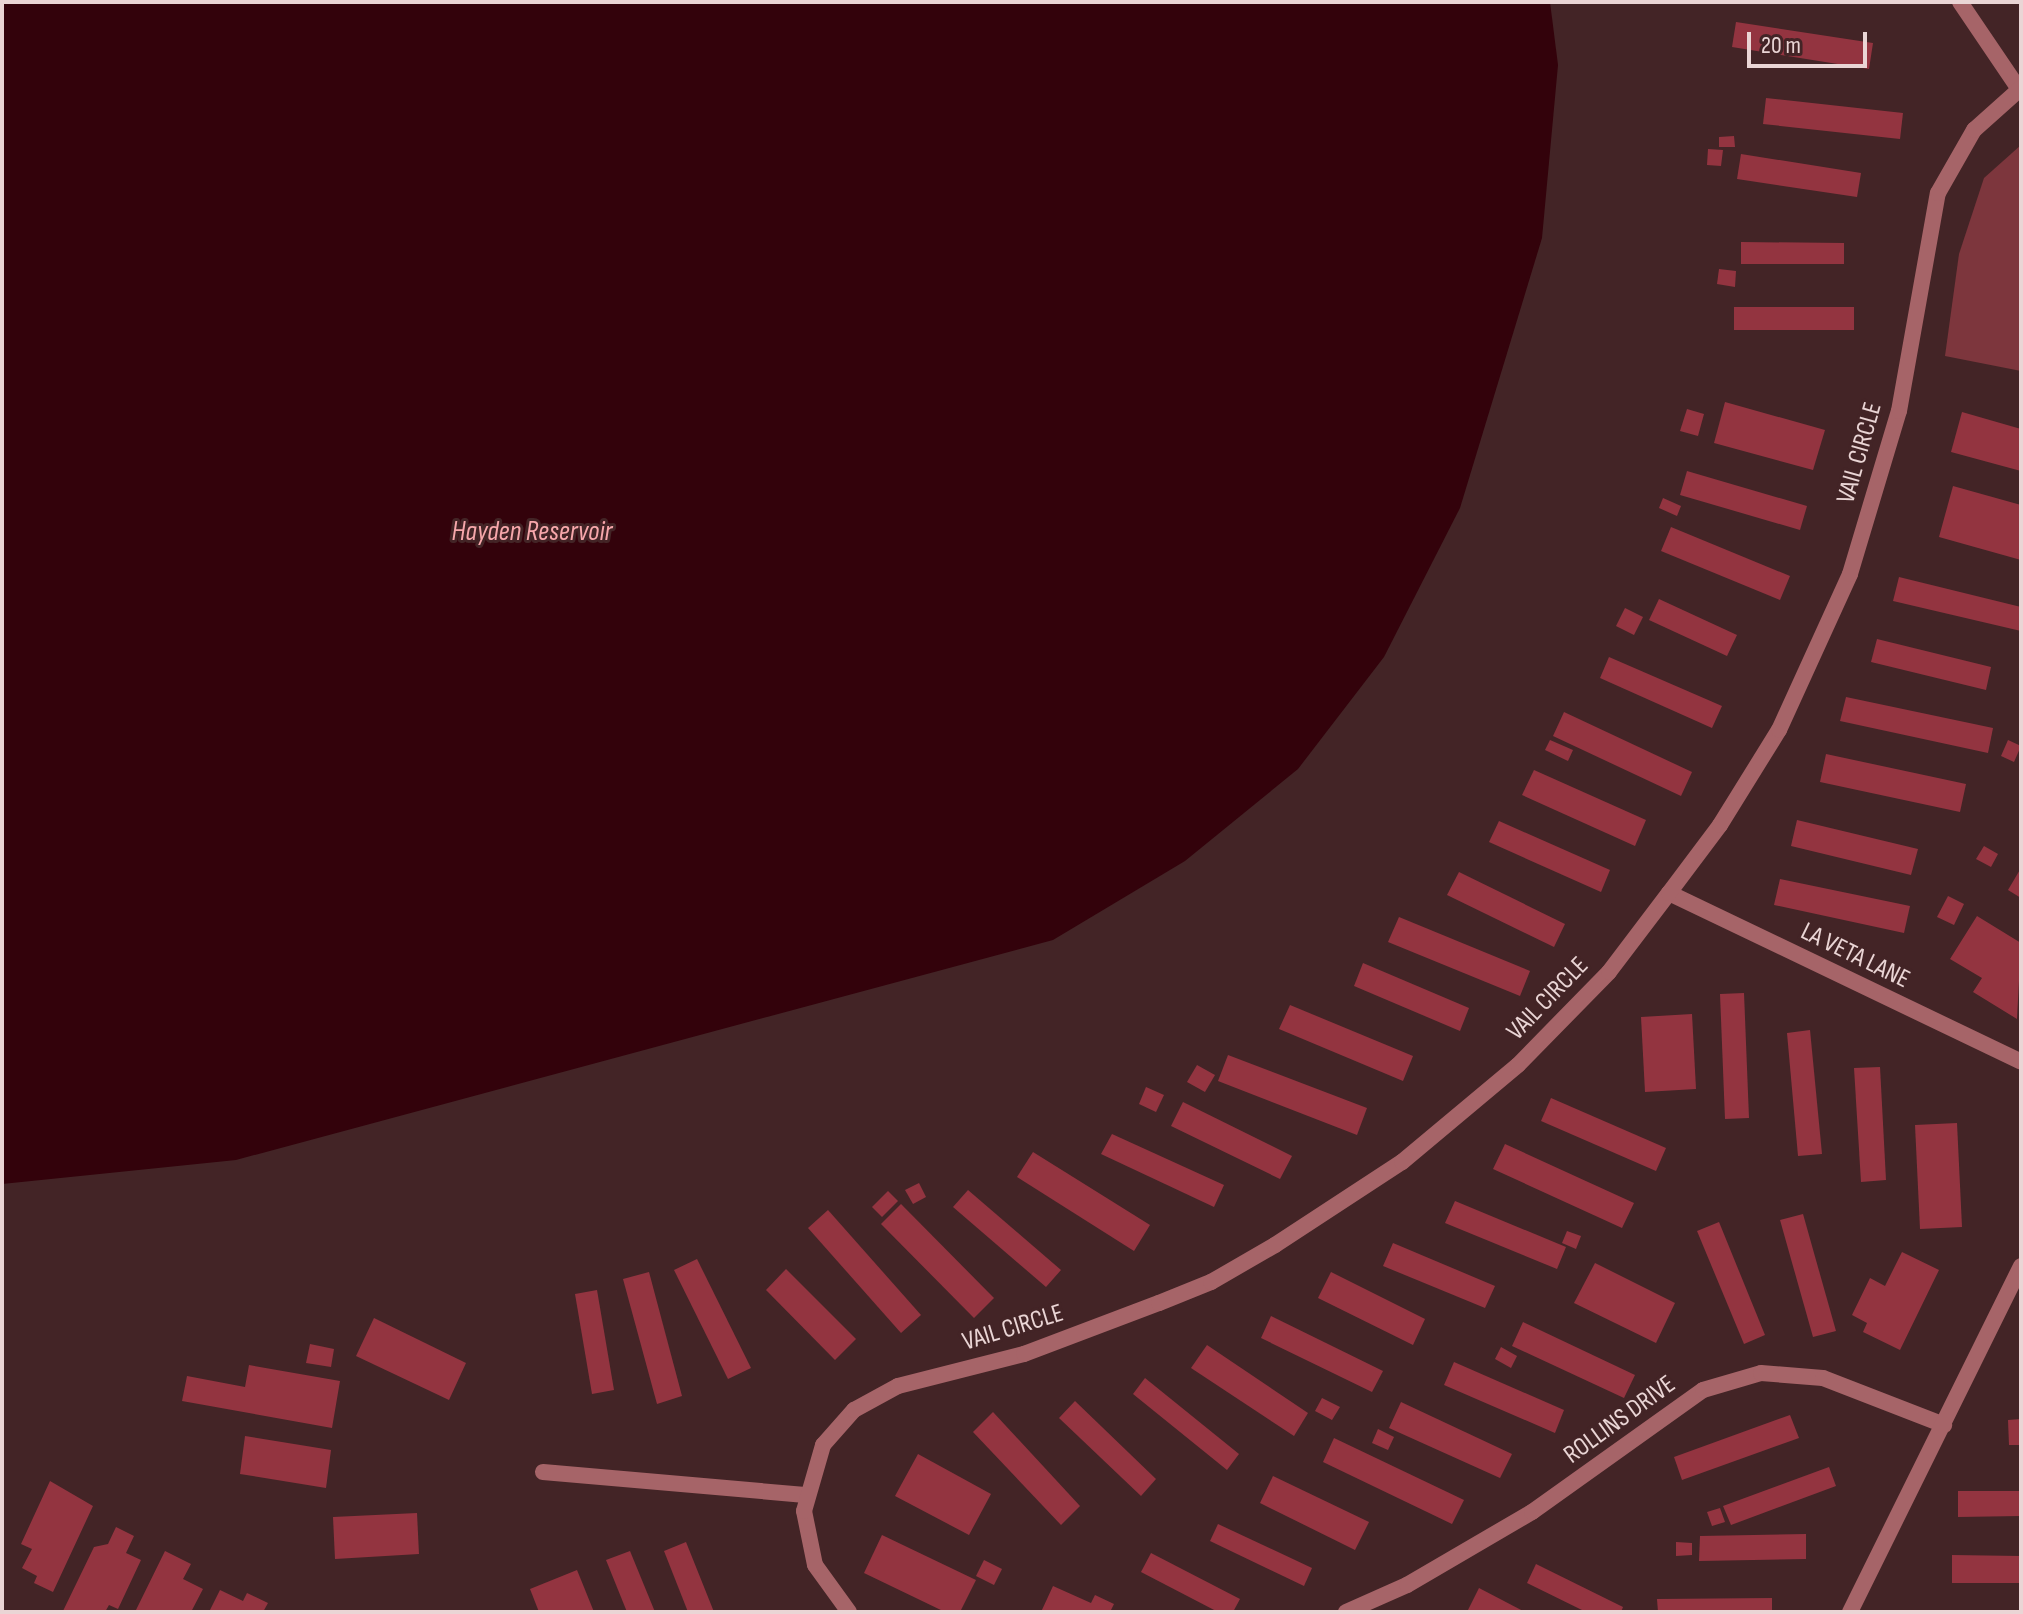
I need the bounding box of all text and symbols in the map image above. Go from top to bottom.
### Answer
scale bar [1751,16,1871,66]
text: 20 m [1761,31,1801,60]
street label: VAIL CIRCLE [1831,399,1889,507]
water label: Hayden Reservoir [452,515,612,549]
street label: LA VETA LANE [1795,916,1915,996]
street label: VAIL CIRCLE [1501,951,1595,1047]
street label: VAIL CIRCLE [959,1298,1067,1358]
street label: ROLLINS DRIVE [1558,1369,1682,1471]

